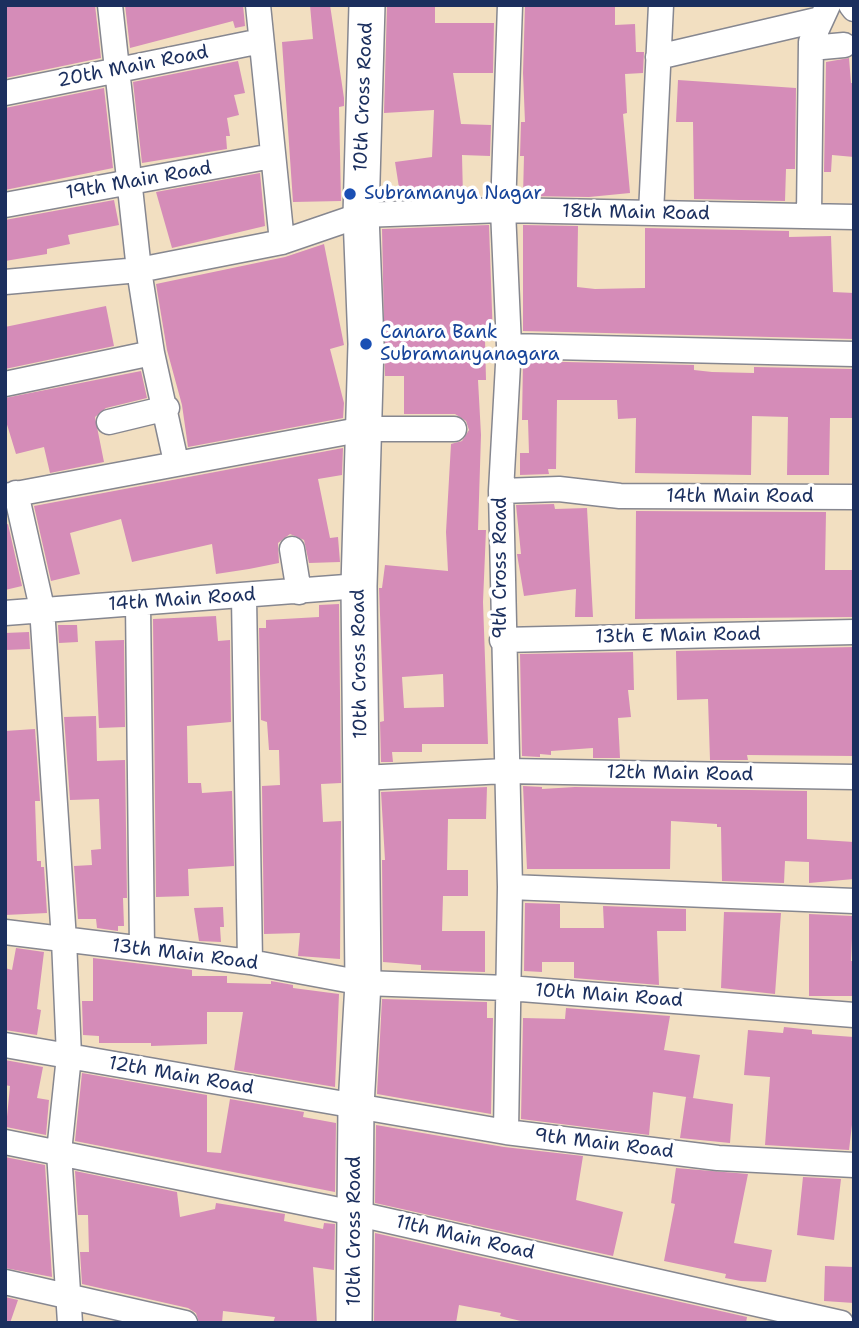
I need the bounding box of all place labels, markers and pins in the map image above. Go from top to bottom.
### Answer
place label: Subramanya Nagar [364,183,542,205]
marker: Subramanya Nagar [342,186,358,202]
place label: Canara Bank Subramanyanagara [380,322,560,366]
marker: Canara Bank Subramanyanagara [358,336,374,352]

